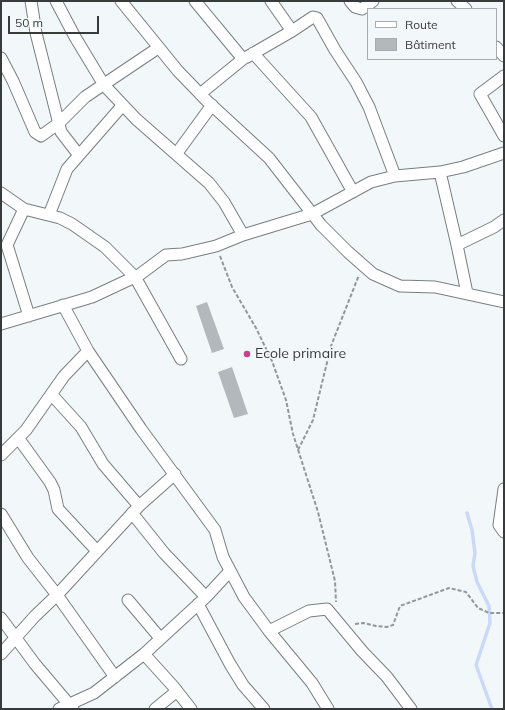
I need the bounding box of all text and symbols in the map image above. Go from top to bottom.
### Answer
scale bar [10,8,101,34]
legend [367,8,497,60]
text: 50 m [15,15,43,30]
text: Route [405,17,438,32]
text: Bâtiment [405,37,456,52]
place label: Ecole primaire [255,346,346,362]
marker: Ecole primaire [242,349,252,359]

